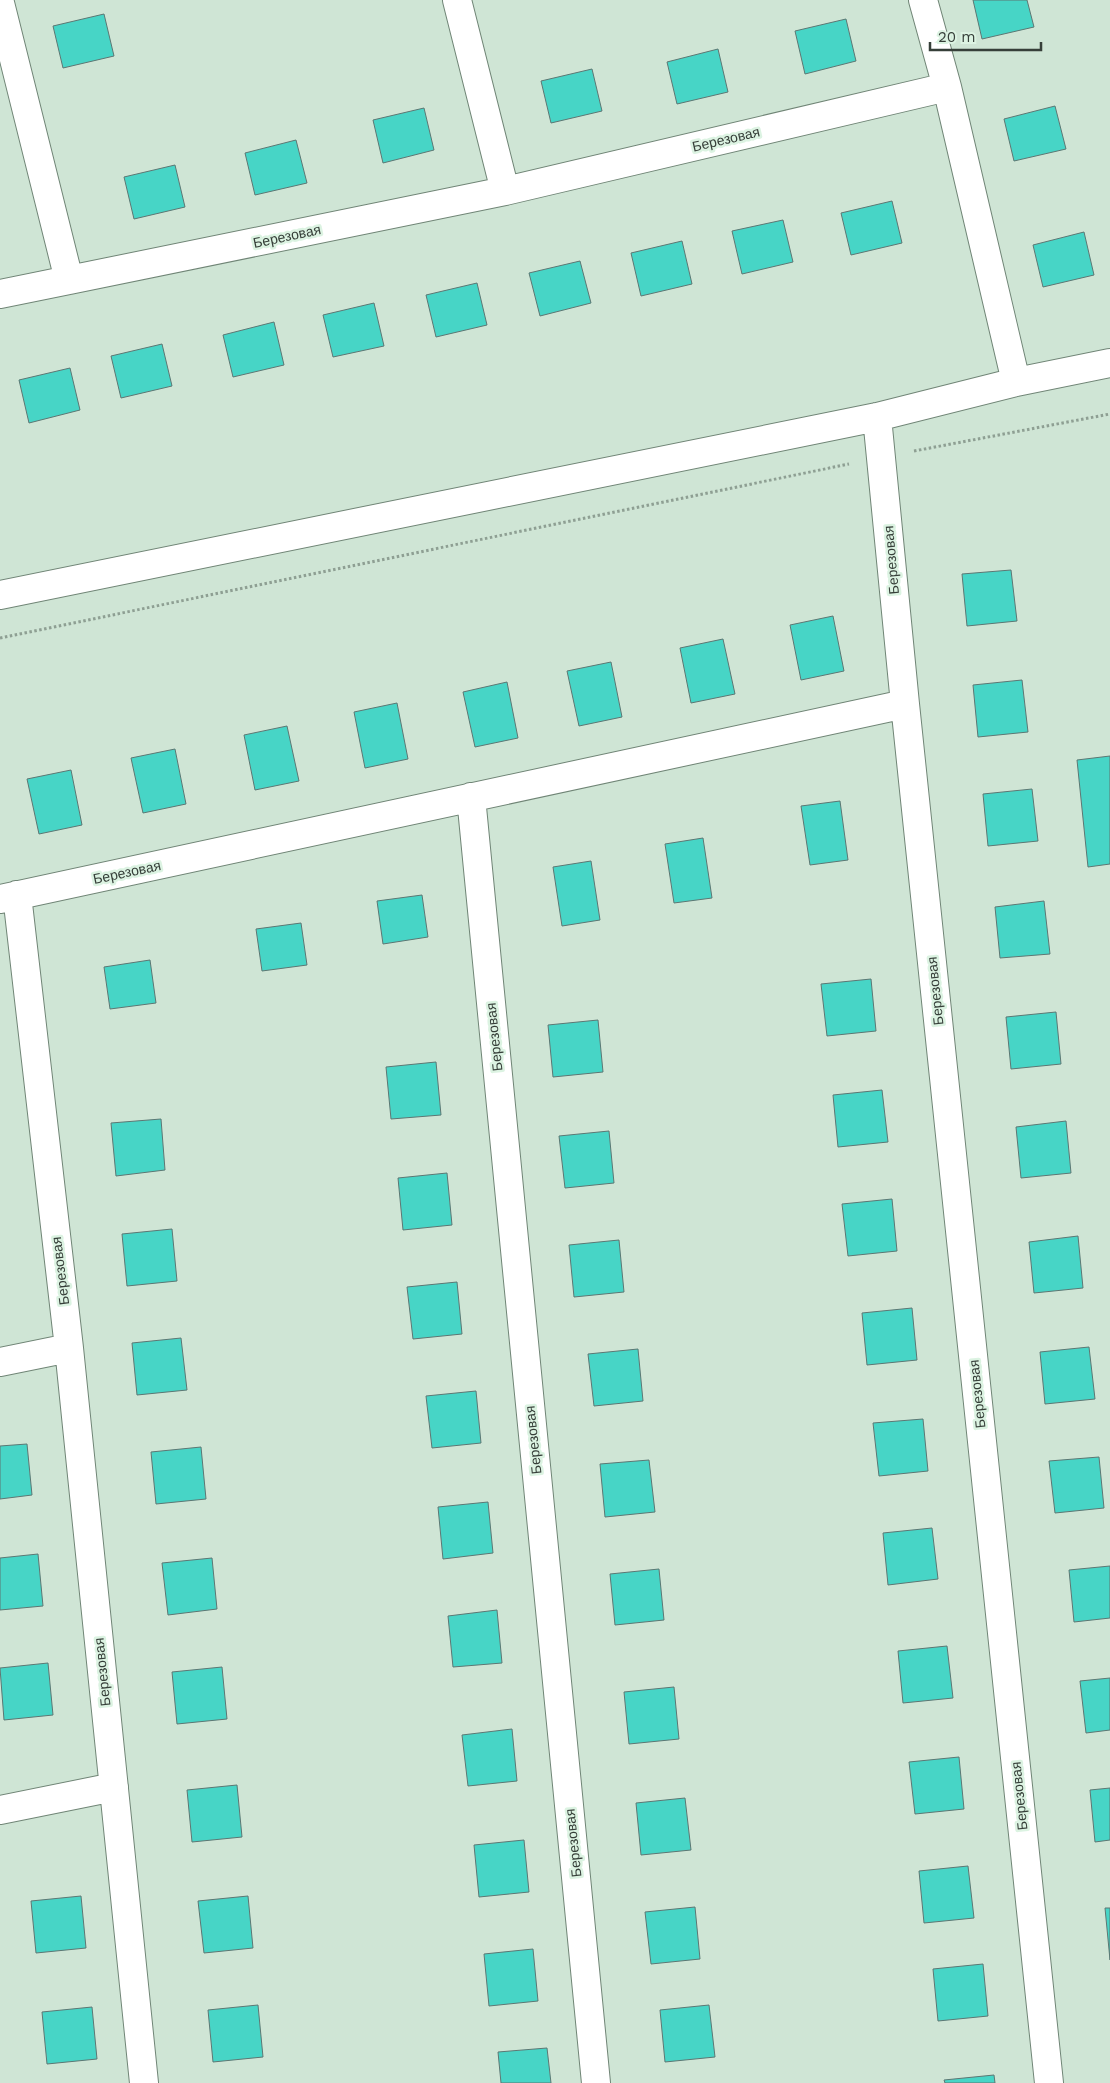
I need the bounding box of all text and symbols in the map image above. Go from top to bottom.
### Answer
scale bar [930,20,1041,52]
text: 20 m [938,28,976,46]
street label: Березовая [691,123,761,155]
street label: Березовая [252,221,322,251]
street label: Березовая [880,525,902,595]
street label: Березовая [92,857,162,887]
street label: Березовая [923,956,947,1026]
street label: Березовая [482,1002,506,1072]
street label: Березовая [48,1236,72,1306]
street label: Березовая [965,1359,989,1429]
street label: Березовая [521,1405,545,1475]
street label: Березовая [90,1637,114,1707]
street label: Березовая [1007,1761,1031,1831]
street label: Березовая [561,1808,585,1878]

